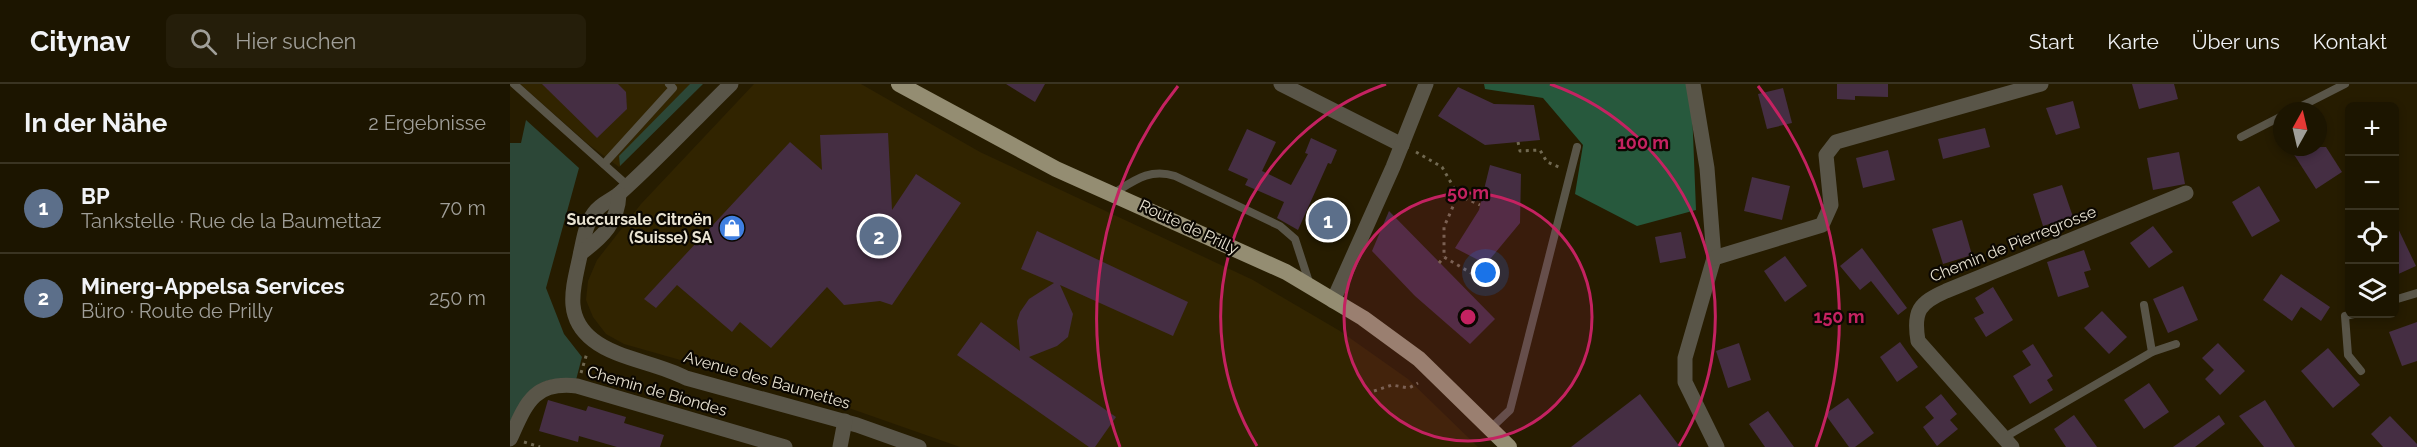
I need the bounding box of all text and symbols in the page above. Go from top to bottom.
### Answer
search box [166,14,586,68]
text: Citynav [30,25,130,58]
icon: search [187,25,220,58]
text: Hier suchen [235,28,356,54]
text: Start [2029,29,2074,54]
text: Karte [2107,29,2159,54]
text: Über uns [2192,29,2280,54]
text: Kontakt [2313,29,2387,54]
north arrow [2273,102,2327,156]
map controls [2345,102,2399,318]
button: + [2345,102,2399,156]
text: In der Nähe [24,108,167,138]
text: 2 Ergebnisse [368,111,486,135]
text: 100 m [1617,132,1669,153]
button: − [2345,156,2399,210]
text: 50 m [1447,182,1489,203]
text: BP [81,183,110,209]
text: 1 [39,196,48,220]
text: 70 m [440,196,486,220]
street label: Route de Prilly [1136,196,1242,258]
pin: 1 [1308,198,1348,242]
street label: Chemin de Pierregrosse [1927,202,2099,286]
text: Tankstelle · Rue de la Baumettaz [81,209,381,233]
place label: Succursale Citroën (Suisse) SA [566,210,712,247]
button: locate [2345,210,2399,264]
shop icon: Succursale Citroën (Suisse) SA [717,213,747,243]
pin: 2 [860,214,898,258]
your location [1471,258,1500,287]
button: layers [2345,264,2399,318]
text: Minerg-Appelsa Services [81,273,345,299]
text: 2 [38,286,49,310]
text: 250 m [429,286,486,310]
text: Büro · Route de Prilly [81,299,273,323]
text: 150 m [1814,306,1865,327]
centre of rings [1458,307,1478,327]
street label: Avenue des Baumettes [682,347,853,413]
street label: Chemin de Biondes [585,362,729,420]

